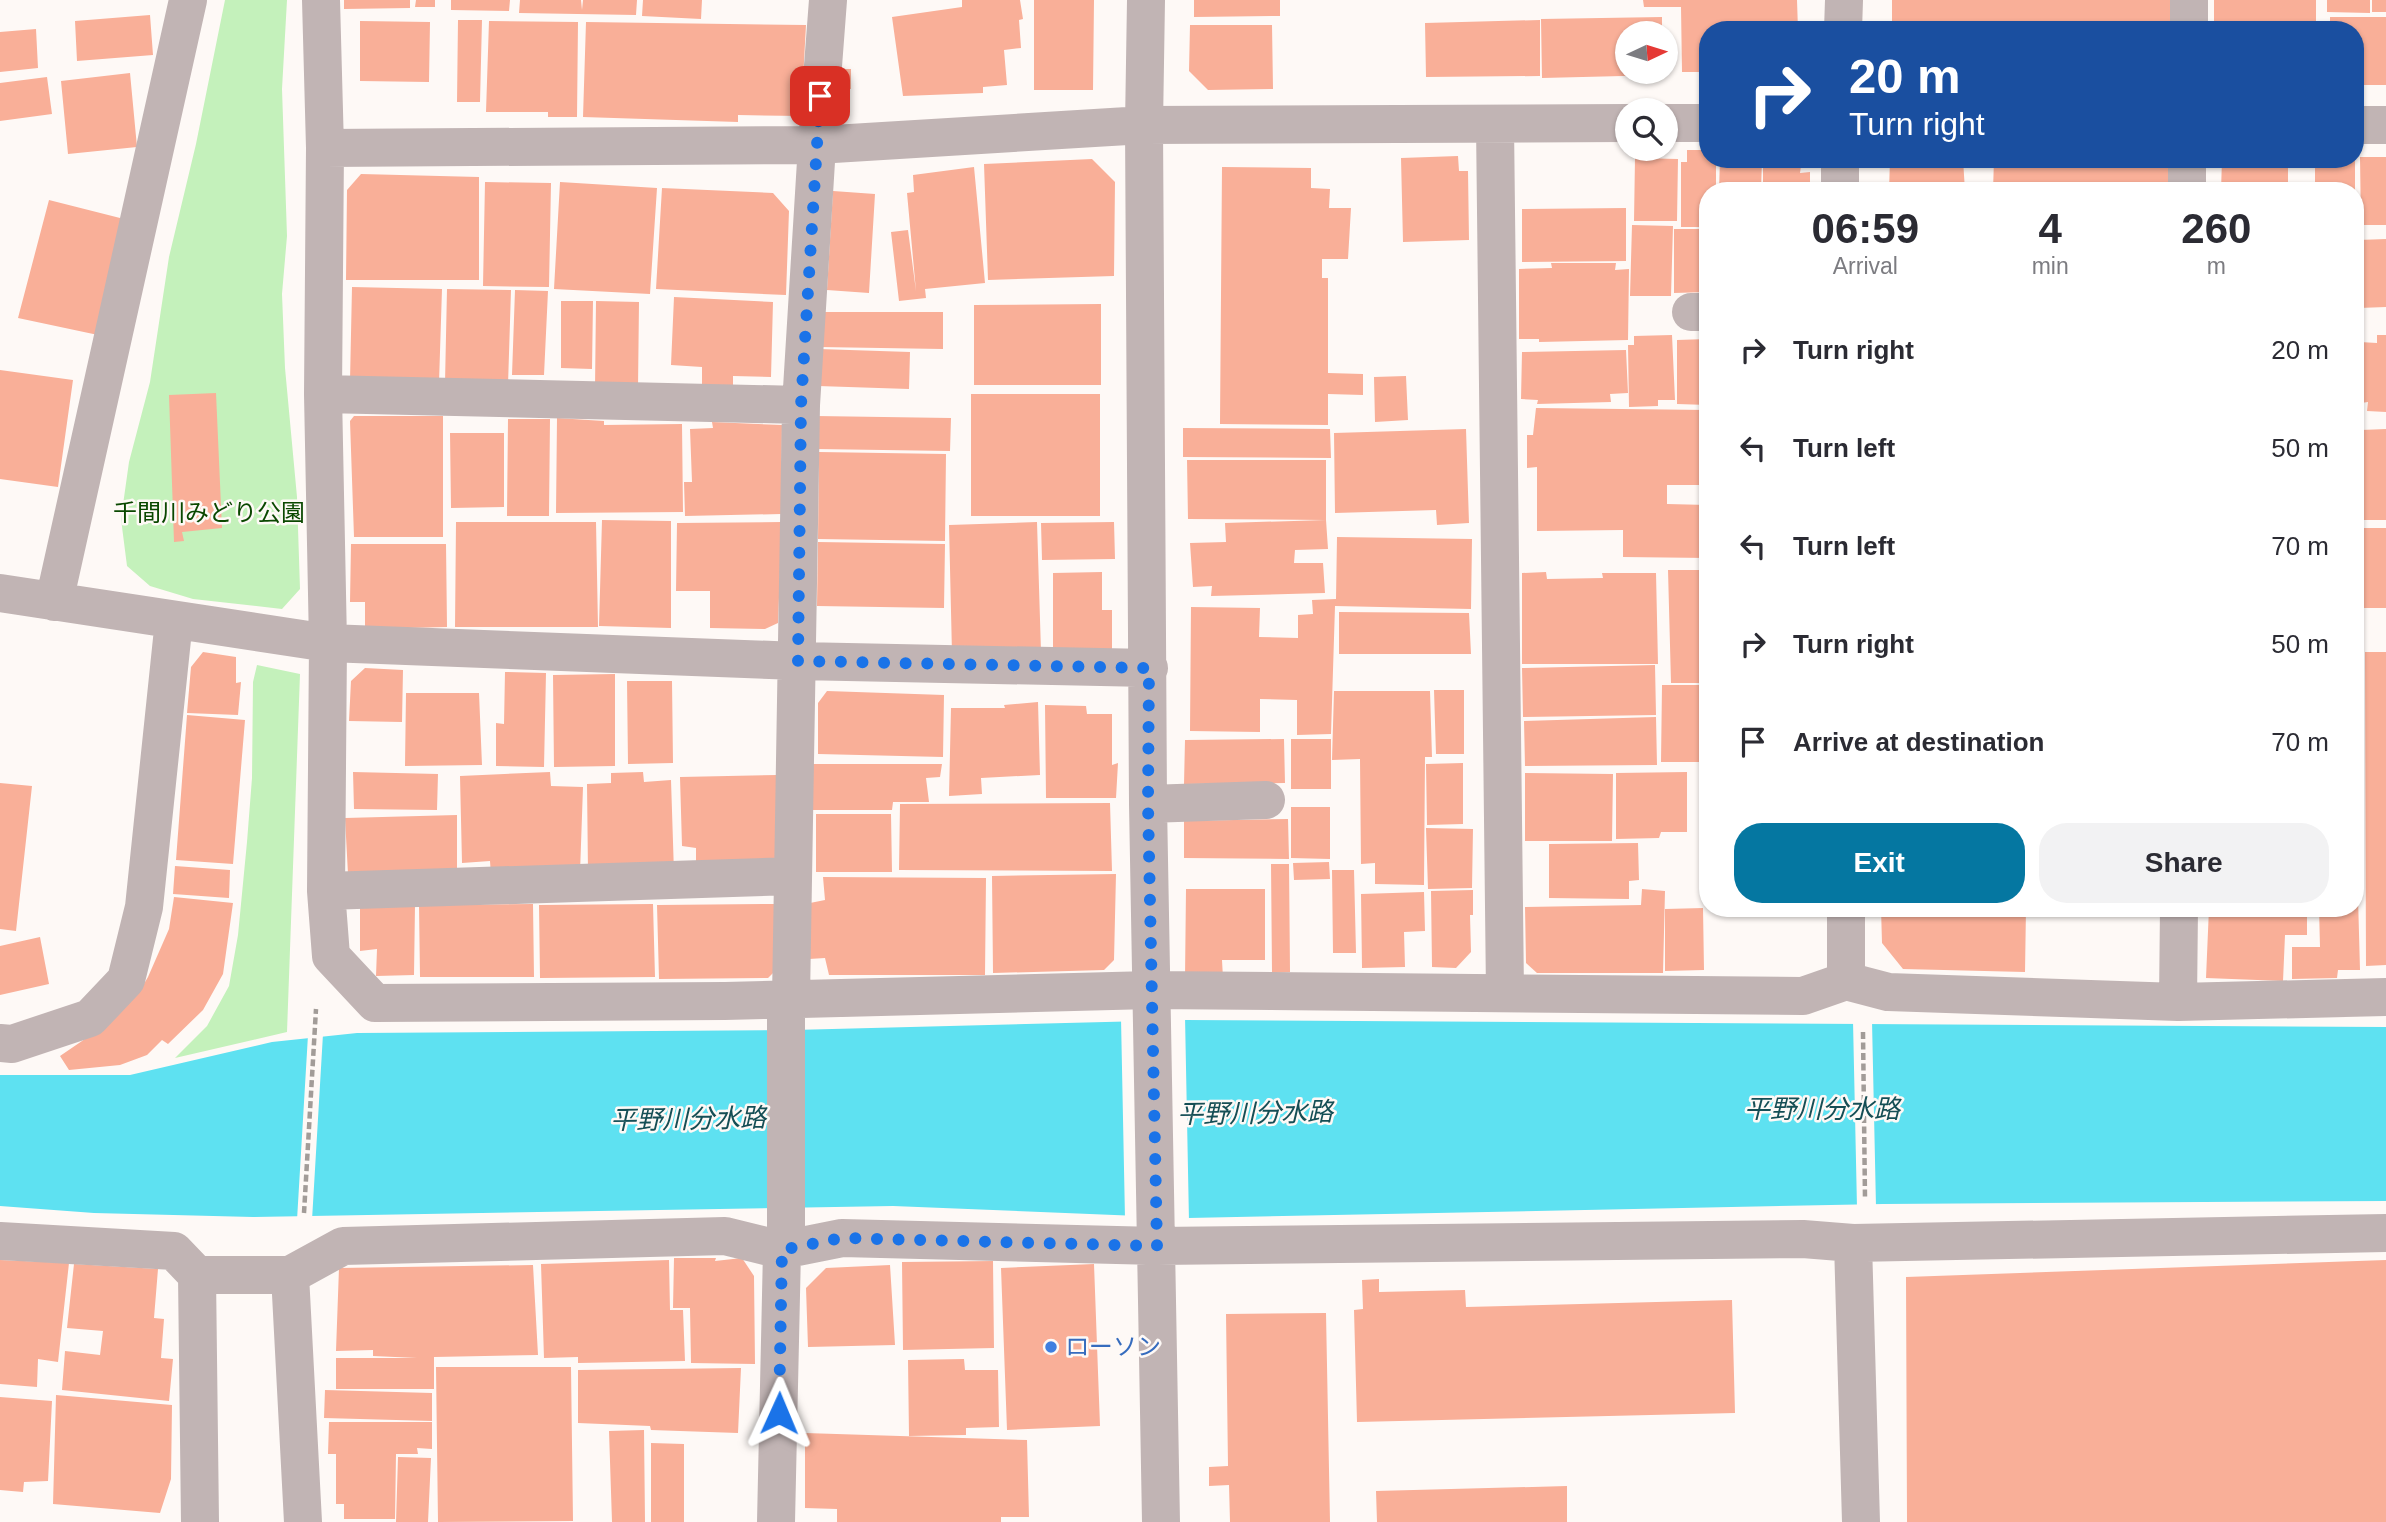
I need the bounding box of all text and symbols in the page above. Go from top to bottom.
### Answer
north arrow [1615,21,1678,84]
map controls [1615,21,1678,161]
icon: right [1734,49,1825,140]
text: 20 m [1849,49,1961,103]
pin [790,66,850,126]
icon: arrive [801,77,839,115]
button: search [1615,98,1678,161]
text: Turn right [1849,106,1985,142]
text: 06:59 [1812,205,1919,252]
text: 4 [2038,205,2062,252]
text: 260 [2181,205,2251,252]
text: Arrival [1833,253,1898,279]
text: min [2032,253,2069,279]
text: m [2207,253,2226,279]
icon: right [1734,331,1772,369]
text: Turn right [1793,335,1914,365]
text: 20 m [2271,335,2329,365]
icon: left [1734,429,1772,467]
text: Turn left [1793,433,1895,463]
text: 50 m [2271,433,2329,463]
park label: 千間川みどり公園 [113,499,305,526]
icon: left [1734,527,1772,565]
text: Turn left [1793,531,1895,561]
text: 70 m [2271,531,2329,561]
icon: right [1734,625,1772,663]
text: Turn right [1793,629,1914,659]
text: 50 m [2271,629,2329,659]
icon: arrive [1734,723,1772,761]
text: Arrive at destination [1793,727,2044,757]
text: 70 m [2271,727,2329,757]
button: Exit [1734,823,2025,903]
button: Share [2039,823,2329,903]
water label: 平野川分水路 [1744,1094,1902,1124]
water label: 平野川分水路 [1177,1097,1335,1129]
water label: 平野川分水路 [610,1103,768,1135]
place label: ローソン [1065,1333,1161,1360]
marker: ローソン [1043,1339,1059,1355]
position arrow [742,1376,816,1450]

